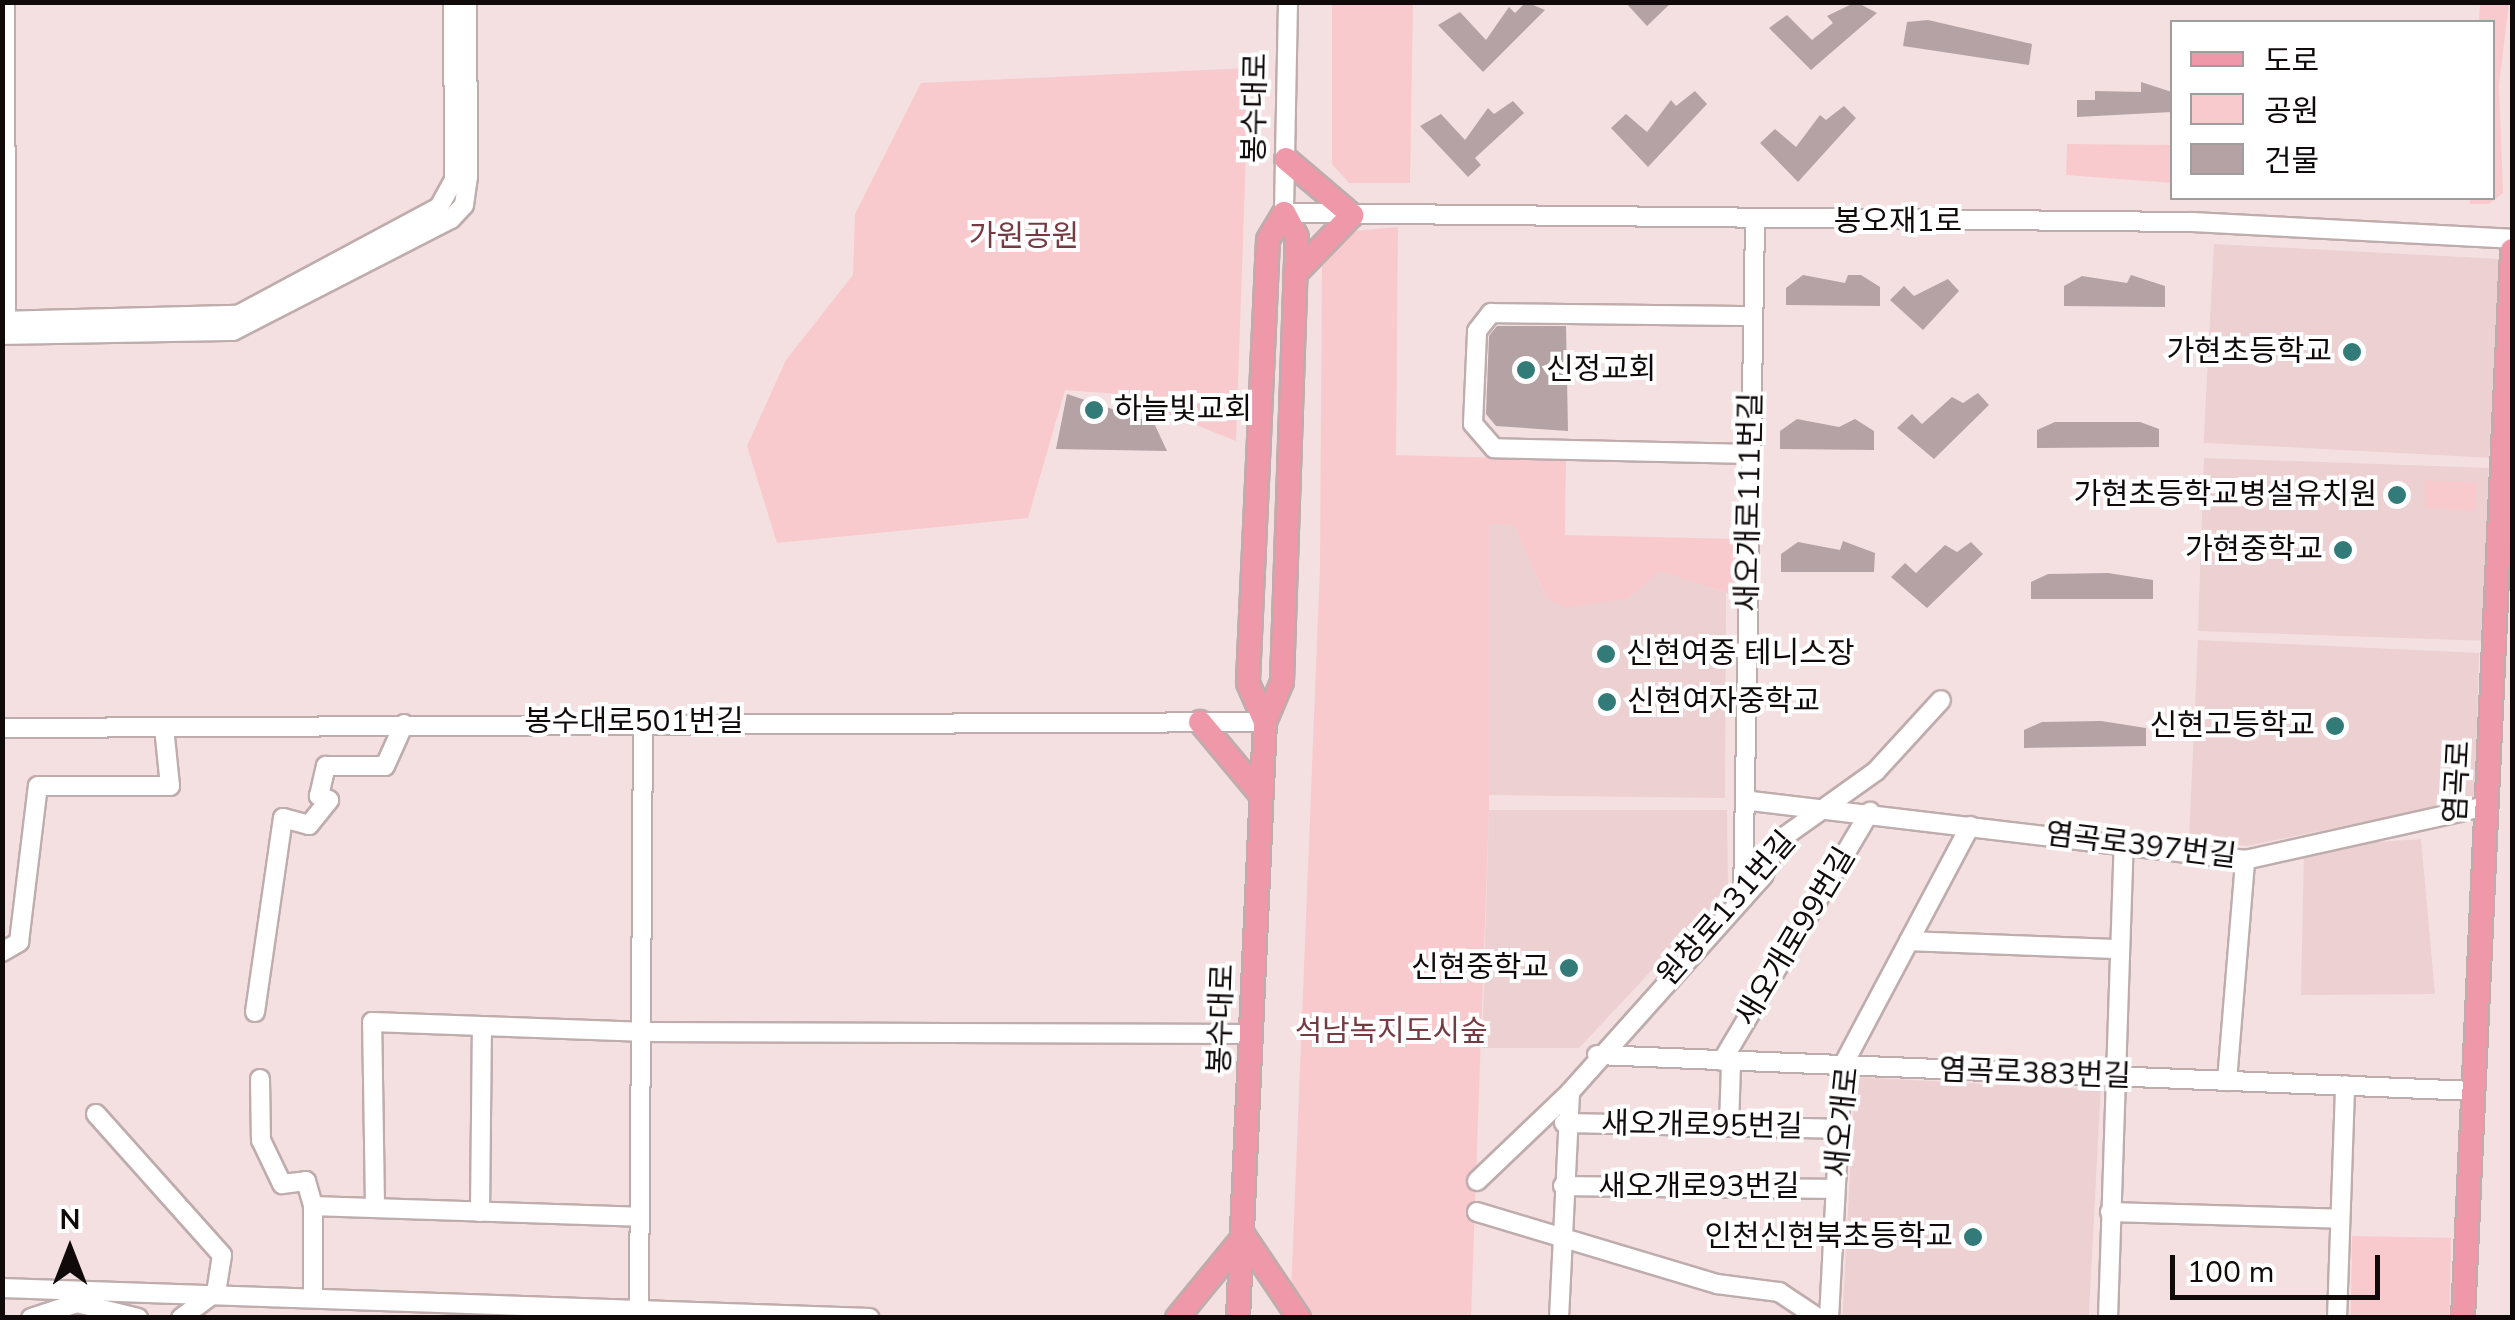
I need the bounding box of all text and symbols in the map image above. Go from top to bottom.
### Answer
legend [2170,20,2495,200]
text: 도로 [2264,41,2319,82]
street label: 봉수대로 [1237,52,1275,164]
text: 공원 [2264,91,2319,132]
text: 건물 [2264,141,2319,182]
street label: 봉오재1로 [1834,204,1962,240]
park label: 가원공원 [969,219,1079,255]
place label: 가현초등학교 [2166,334,2332,370]
marker: 가현초등학교 [2341,341,2363,363]
place label: 신정교회 [1546,352,1656,388]
marker: 신정교회 [1515,359,1537,381]
place label: 하늘빛교회 [1114,392,1252,428]
street label: 새오개로111번길 [1730,392,1770,612]
marker: 하늘빛교회 [1083,399,1105,421]
place label: 가현초등학교병설유치원 [2073,477,2377,513]
marker: 가현초등학교병설유치원 [2386,484,2408,506]
place label: 가현중학교 [2185,532,2323,568]
marker: 가현중학교 [2332,539,2354,561]
place label: 신현여중 테니스장 [1626,636,1855,672]
marker: 신현여중 테니스장 [1595,643,1617,665]
place label: 신현여자중학교 [1627,684,1820,720]
marker: 신현여자중학교 [1596,691,1618,713]
street label: 봉수대로501번길 [524,704,744,740]
place label: 신현고등학교 [2149,708,2315,744]
marker: 신현고등학교 [2324,715,2346,737]
street label: 염곡로 [2438,740,2478,824]
street label: 염곡로397번길 [2044,816,2238,876]
street label: 원창로131번길 [1650,825,1804,993]
street label: 새오개로99번길 [1729,841,1863,1033]
place label: 신현중학교 [1411,950,1549,986]
marker: 신현중학교 [1558,957,1580,979]
street label: 봉수대로 [1202,963,1242,1075]
park label: 석남녹지도시숲 [1294,1014,1488,1050]
street label: 염곡로383번길 [1938,1053,2132,1095]
street label: 새오개로 [1819,1065,1867,1179]
street label: 새오개로95번길 [1601,1106,1803,1146]
street label: 새오개로93번길 [1598,1169,1800,1205]
north arrow [20,1200,120,1300]
text: N [60,1201,80,1239]
place label: 인천신현북초등학교 [1705,1219,1953,1255]
marker: 인천신현북초등학교 [1962,1226,1984,1248]
scale bar [2175,1235,2385,1297]
text: 100 m [2187,1252,2274,1293]

